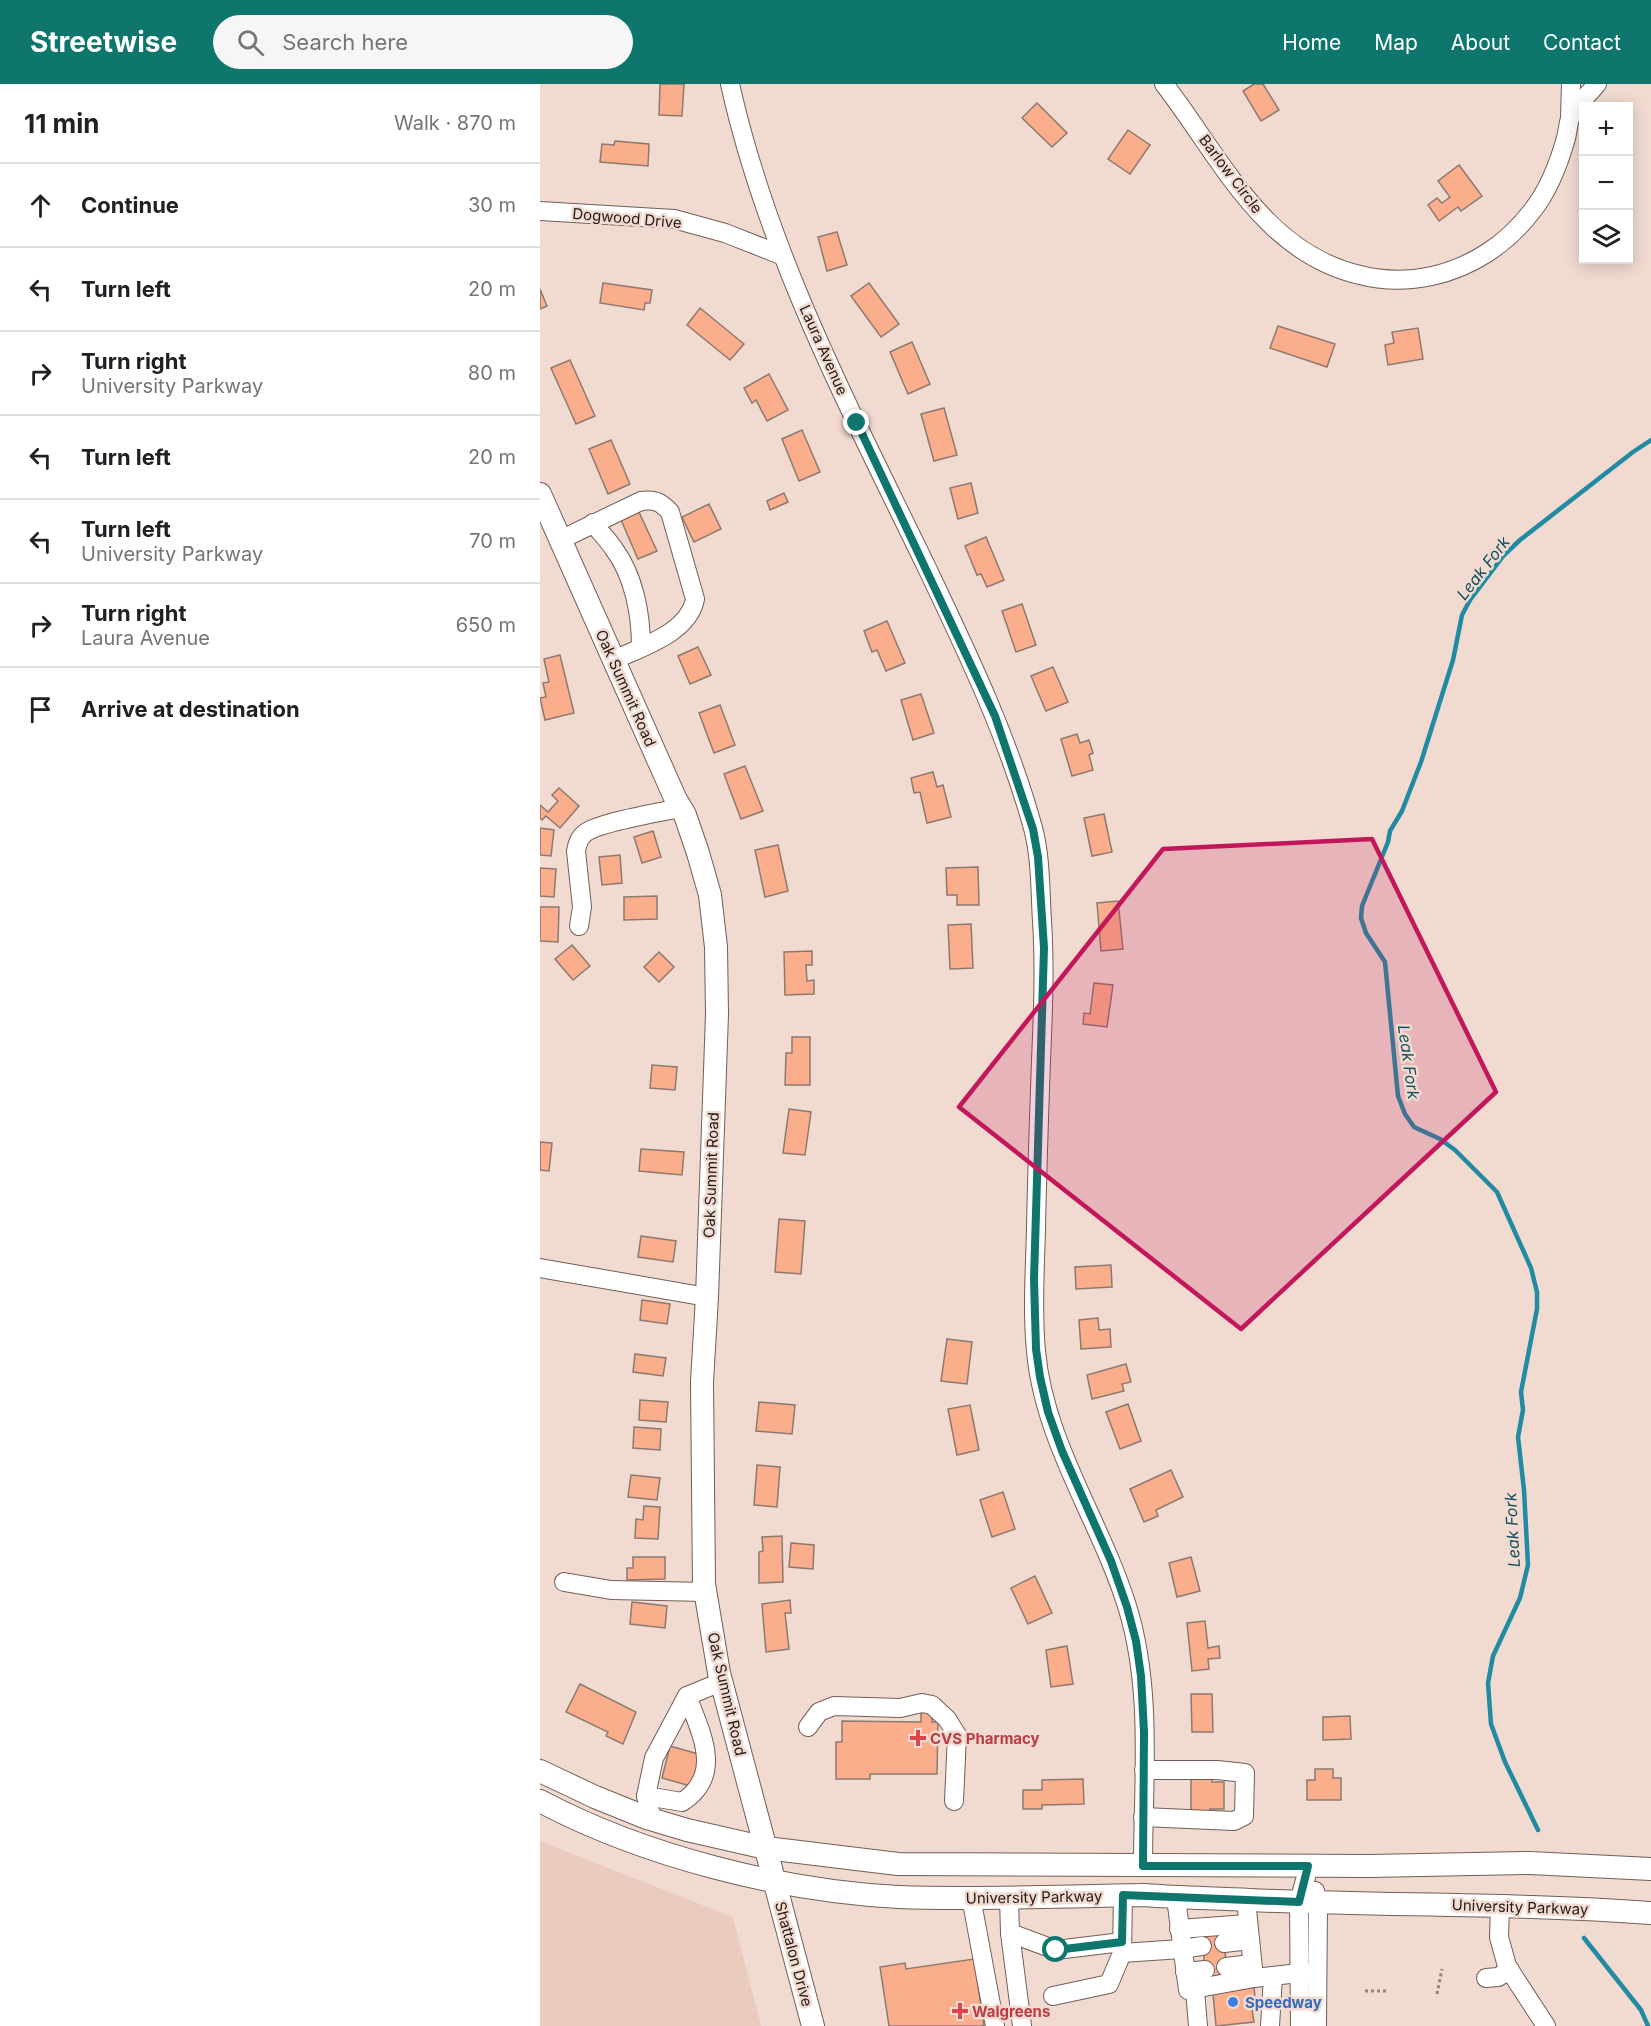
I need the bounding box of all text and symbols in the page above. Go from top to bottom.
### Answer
search box [213,15,633,69]
text: Streetwise [30,25,177,59]
icon: search [234,26,267,59]
text: Search here [282,29,408,55]
text: Home [1282,30,1341,55]
text: Map [1374,30,1418,55]
text: About [1451,30,1510,55]
text: Contact [1543,30,1621,55]
map controls [1579,102,1633,264]
button: + [1579,102,1633,156]
text: 11 min [24,108,100,139]
text: Walk · 870 m [394,111,516,135]
street label: Barlow Circle [1195,131,1267,217]
button: − [1579,156,1633,210]
icon: ahead [24,189,57,222]
text: Continue [81,192,179,218]
text: 30 m [468,193,516,217]
street label: Dogwood Drive [572,204,682,232]
button: layers [1579,210,1633,264]
icon: left [24,273,57,306]
text: Turn left [81,276,171,302]
text: 20 m [468,277,516,301]
street label: Laura Avenue [796,302,852,398]
text: Turn right [81,348,187,374]
icon: right [24,357,57,390]
text: 80 m [468,361,516,385]
text: University Parkway [81,374,263,398]
route end [843,409,869,435]
icon: left [24,441,57,474]
text: Turn left [81,444,171,470]
text: 20 m [468,445,516,469]
text: Turn left [81,516,171,542]
icon: left [24,525,57,558]
text: 70 m [469,529,516,553]
water label: Leak Fork [1452,532,1514,604]
text: University Parkway [81,542,263,566]
text: Turn right [81,600,187,626]
icon: right [24,609,57,642]
text: 650 m [456,613,516,637]
text: Laura Avenue [81,626,210,650]
street label: Oak Summit Road [592,627,660,749]
icon: arrive [24,693,57,726]
text: Arrive at destination [81,696,300,722]
water label: Leak Fork [1394,1024,1424,1101]
street label: Oak Summit Road [699,1112,723,1238]
water label: Leak Fork [1500,1492,1524,1568]
street label: Oak Summit Road [704,1630,750,1758]
place label: CVS Pharmacy [930,1729,1040,1748]
marker: CVS Pharmacy [911,1731,925,1745]
street label: University Parkway [966,1886,1103,1908]
street label: University Parkway [1451,1895,1589,1919]
street label: Shattalon Drive [771,1899,817,2009]
route start [1042,1936,1068,1962]
place label: Speedway [1245,1993,1322,2012]
marker: Speedway [1226,1995,1240,2009]
place label: Walgreens [972,2002,1050,2021]
marker: Walgreens [953,2004,967,2018]

